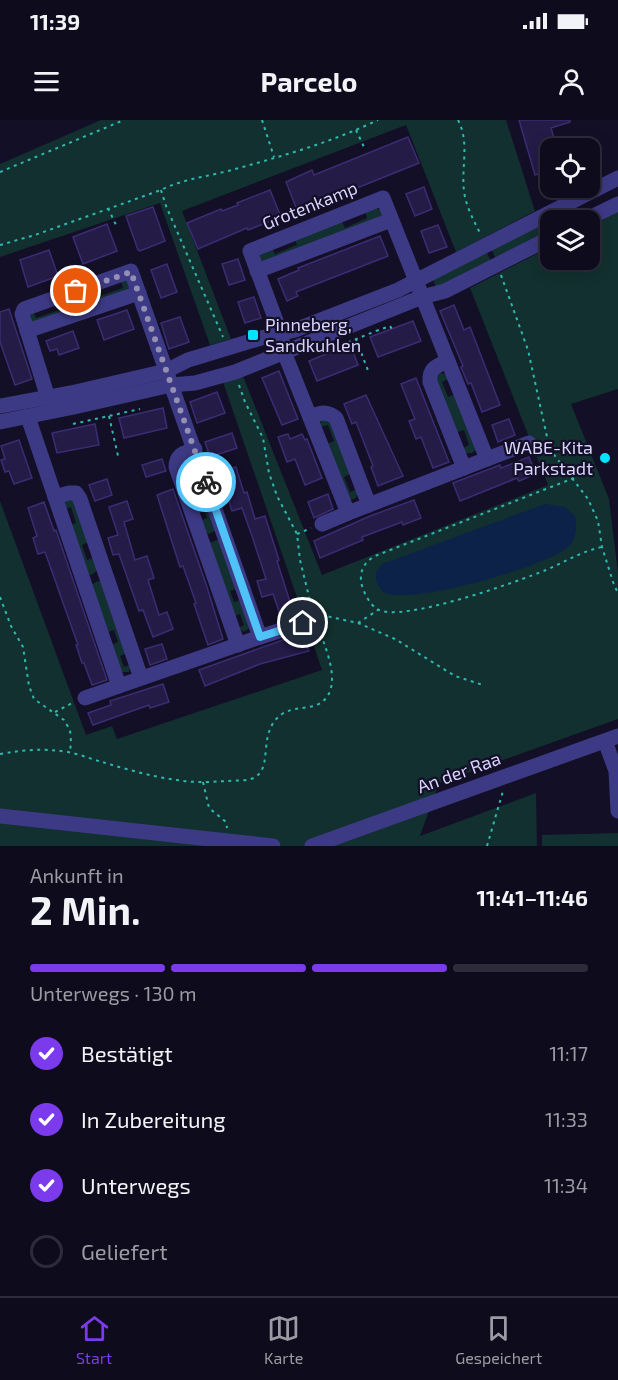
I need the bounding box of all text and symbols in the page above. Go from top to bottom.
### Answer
text: 11:39 [30,8,80,34]
icon: menu [30,65,63,98]
text: Parcelo [261,65,357,97]
icon: person [555,65,588,98]
map controls [540,138,600,270]
button: locate [540,138,600,198]
street label: Grotenkamp [259,176,360,234]
button: layers [540,210,600,270]
pin [50,265,101,316]
icon: bag [59,274,92,307]
place label: Pinneberg, Sandkuhlen [265,313,361,356]
marker: Pinneberg, Sandkuhlen [246,328,260,342]
place label: WABE-Kita Parkstadt [504,436,593,479]
marker: WABE-Kita Parkstadt [598,451,612,465]
courier [176,452,236,512]
icon: bike [190,466,223,499]
pin [277,597,328,648]
icon: home [286,606,319,639]
street label: An der Raa [414,747,503,797]
text: Ankunft in [30,863,124,887]
text: 11:41–11:46 [477,884,588,910]
text: 2 Min. [30,886,141,933]
text: Unterwegs · 130 m [30,981,197,1005]
icon: check [30,1037,63,1070]
text: Bestätigt [81,1040,173,1066]
text: 11:17 [549,1041,588,1065]
icon: check [30,1103,63,1136]
text: In Zubereitung [81,1106,226,1132]
text: 11:33 [545,1107,588,1131]
icon: check [30,1169,63,1202]
text: Unterwegs [81,1172,191,1198]
text: 11:34 [544,1173,588,1197]
text: Geliefert [81,1238,168,1264]
tab: Start [76,1312,112,1367]
tab: Karte [264,1312,303,1367]
tab: Gespeichert [455,1312,542,1367]

